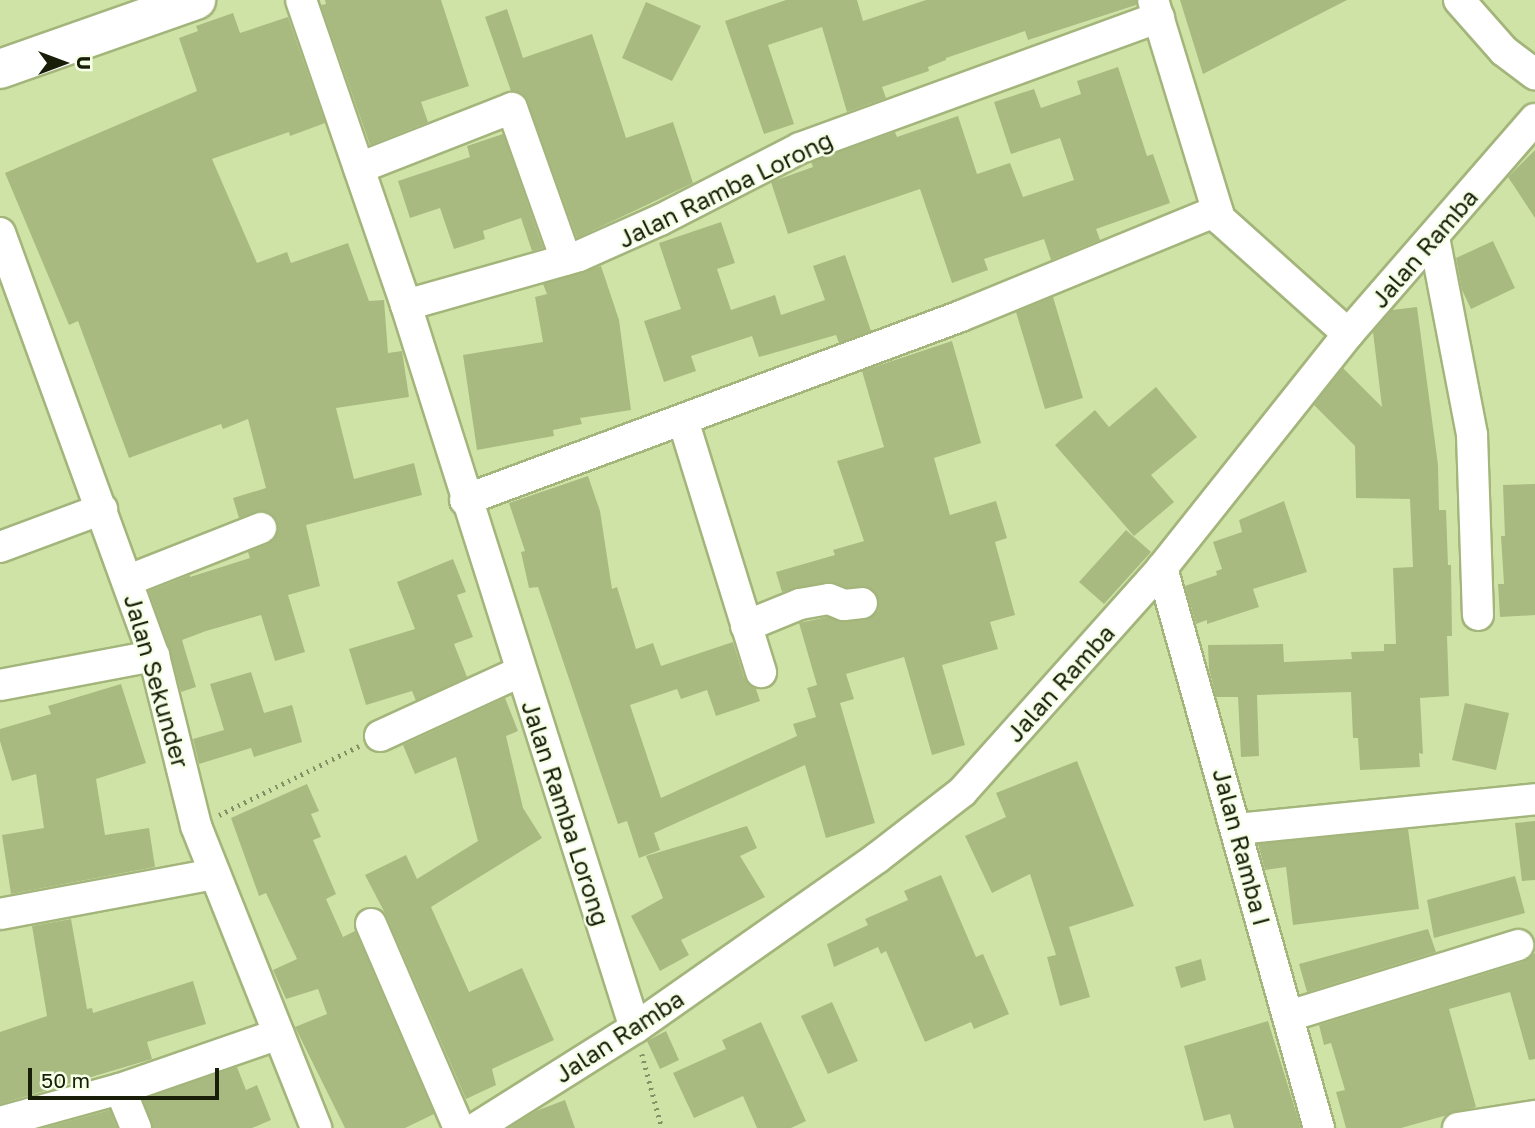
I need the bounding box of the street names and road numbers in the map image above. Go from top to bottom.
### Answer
street label: Jalan Ramba Lorong [613,125,837,253]
street label: Jalan Ramba [1365,183,1483,313]
street label: Jalan Sekunder [118,591,196,771]
street label: Jalan Ramba [1000,618,1120,748]
street label: Jalan Ramba Lorong [516,697,616,929]
street label: Jalan Ramba I [1207,765,1277,929]
street label: Jalan Ramba [549,984,689,1088]

